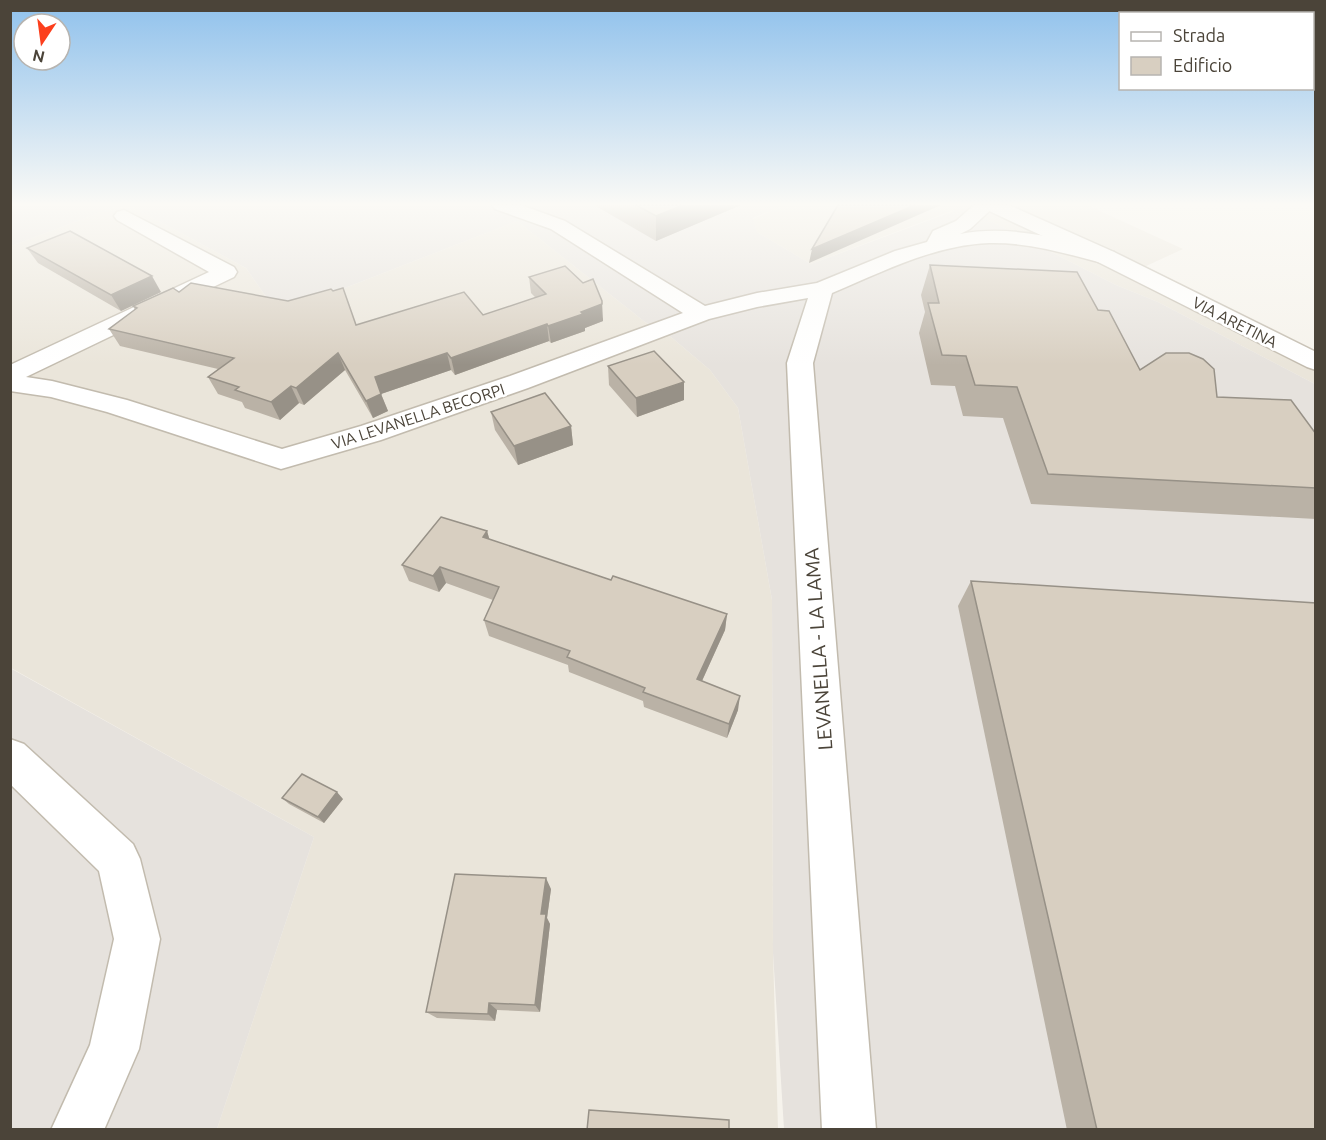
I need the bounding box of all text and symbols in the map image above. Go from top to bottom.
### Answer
north arrow [12,12,72,72]
legend [1119,12,1314,90]
text: Strada [1173,25,1225,45]
text: N [31,47,46,67]
text: Edificio [1173,55,1232,75]
street label: VIA ARETINA [1190,293,1281,351]
street label: VIA LEVANELLA BECORPI [329,379,507,453]
street label: LEVANELLA - LA LAMA [799,547,837,751]

